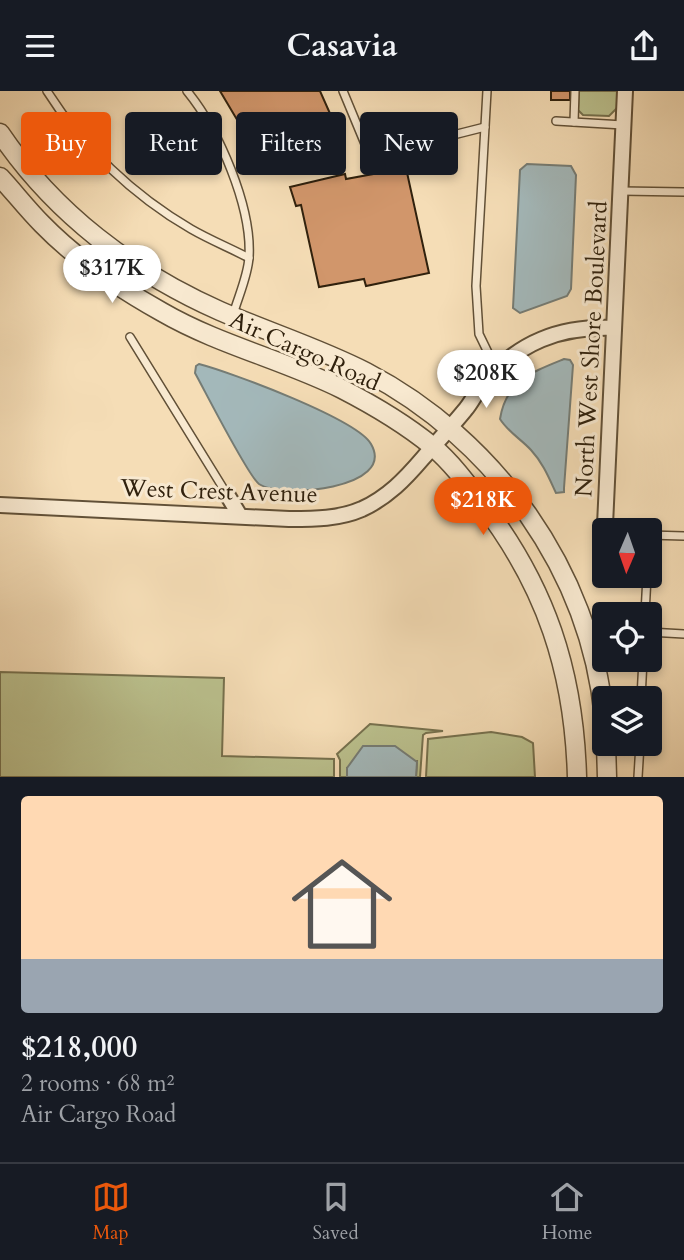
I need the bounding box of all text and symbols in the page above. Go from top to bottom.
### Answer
text: Casavia [286,24,398,68]
icon: menu [21,27,59,65]
icon: share [625,27,663,65]
chip: Buy [21,112,111,175]
chip: Rent [125,112,222,175]
chip: Filters [236,112,346,175]
chip: New [360,112,458,175]
street label: North West Shore Boulevard [567,200,616,498]
pin: $317K [63,245,161,305]
text: $317K [79,252,145,283]
street label: Air Cargo Road [224,303,386,400]
pin: $208K [437,351,535,410]
text: $208K [453,357,519,388]
street label: West Crest Avenue [119,472,318,511]
pin: $218K [434,477,532,537]
text: $218K [450,484,516,515]
north arrow [592,518,662,588]
map controls [592,518,662,756]
button: locate [592,602,662,672]
button: layers [592,686,662,756]
icon: home [279,841,405,967]
text: $218,000 [21,1027,137,1068]
text: 2 rooms · 68 m² [21,1068,174,1099]
text: Air Cargo Road [21,1099,176,1130]
tab: Map [92,1178,130,1246]
tab: Saved [313,1178,359,1246]
tab: Home [542,1178,592,1246]

